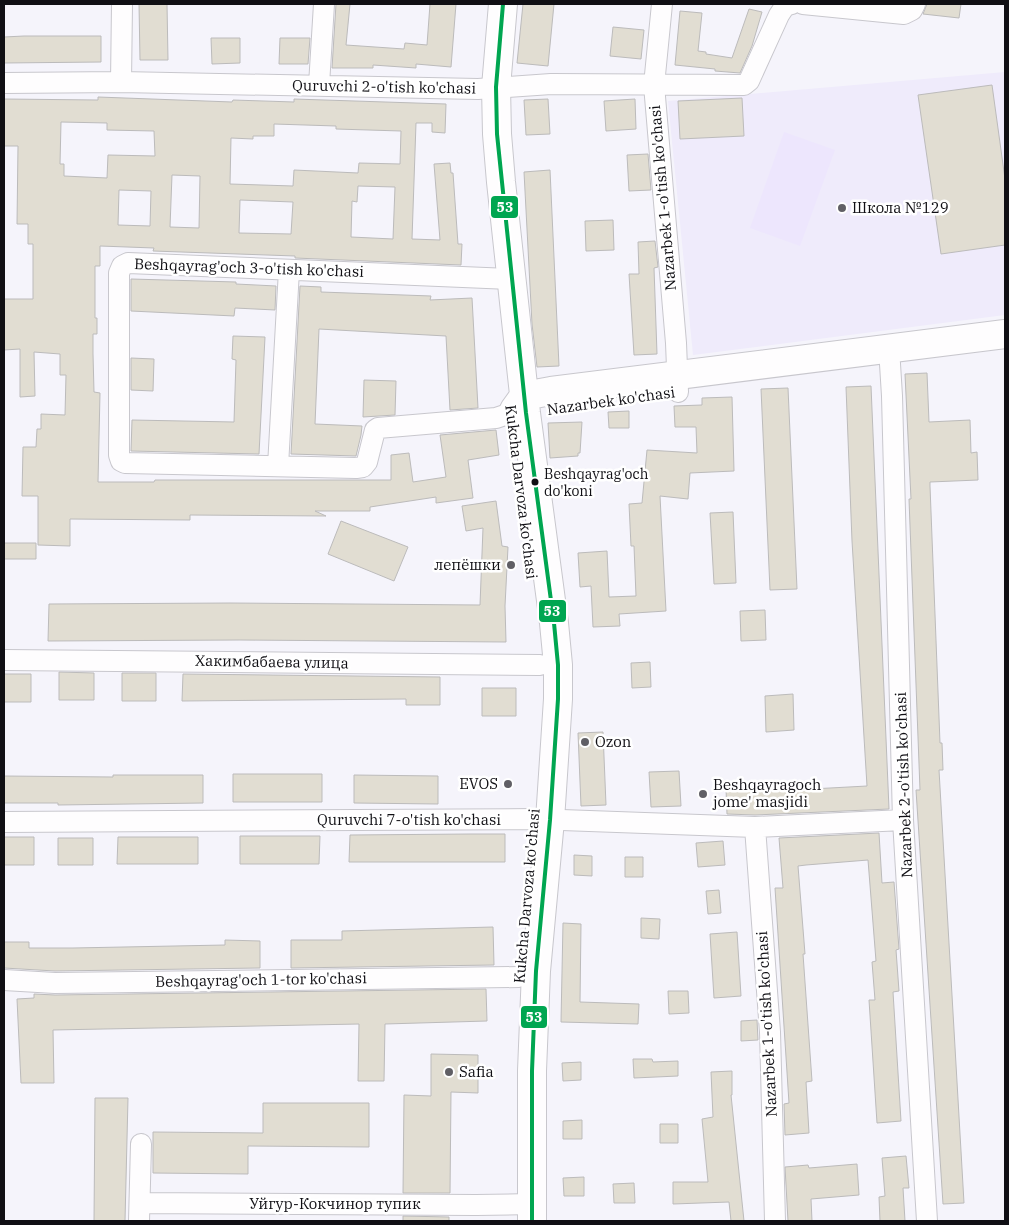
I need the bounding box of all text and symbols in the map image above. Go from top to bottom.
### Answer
street label: Quruvchi 2-o'tish ko'chasi [292,75,476,98]
street label: Nazarbek 1-o'tish ko'chasi [645,104,680,292]
line badge: 53 [490,195,519,219]
text: 53 [497,198,513,216]
place label: Школа №129 [852,198,949,217]
marker: Школа №129 [836,202,848,214]
street label: Beshqayrag'och 3-o'tish ko'chasi [134,254,365,281]
street label: Nazarbek ko'chasi [546,382,676,419]
street label: Kukcha Darvoza ko'chasi [501,404,542,580]
place label: Beshqayrag'och do'koni [544,465,649,500]
marker: Beshqayrag'och do'koni [530,477,540,487]
place label: лепёшки [434,555,501,574]
marker: лепёшки [505,559,517,571]
line badge: 53 [538,599,567,623]
text: 53 [544,602,560,620]
street label: Хакимбабаева улица [195,651,349,672]
street label: Nazarbek 2-o'tish ko'chasi [891,691,916,878]
place label: Ozon [595,732,632,751]
marker: Ozon [579,736,591,748]
place label: EVOS [459,774,498,793]
place label: Beshqayragoch jome' masjidi [712,775,821,811]
marker: EVOS [502,778,514,790]
marker: Beshqayragoch jome' masjidi [697,788,709,800]
street label: Kukcha Darvoza ko'chasi [509,807,544,984]
street label: Quruvchi 7-o'tish ko'chasi [317,810,501,829]
street label: Nazarbek 1-o'tish ko'chasi [752,930,781,1117]
street label: Beshqayrag'och 1-tor ko'chasi [155,968,367,991]
line badge: 53 [520,1005,548,1029]
text: 53 [526,1008,542,1026]
place label: Safia [459,1062,494,1081]
marker: Safia [443,1066,455,1078]
street label: Уйгур-Кокчинор тупик [249,1194,421,1213]

